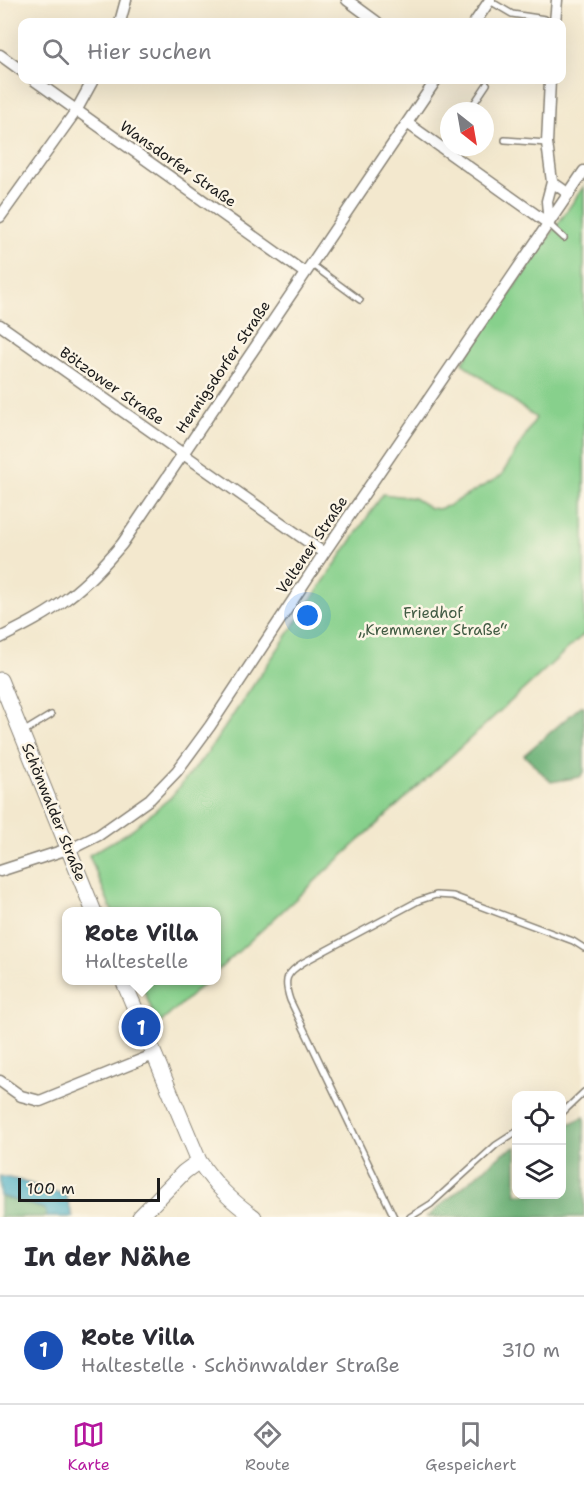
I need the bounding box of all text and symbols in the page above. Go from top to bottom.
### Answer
search box [18,18,566,84]
icon: search [39,35,72,68]
text: Hier suchen [87,37,212,66]
north arrow [440,102,494,156]
street label: Wansdorfer Straße [116,116,240,212]
street label: Hennigsdorfer Straße [171,297,275,437]
street label: Bötzower Straße [56,342,168,430]
street label: Veltener Straße [272,492,352,598]
your location [293,601,322,630]
park label: Friedhof „Kremmener Straße“ [358,603,507,640]
street label: Schönwalder Straße [17,740,91,884]
popup [62,907,221,985]
text: Rote Villa [85,919,198,948]
text: Haltestelle [85,948,188,974]
pin: 1 [122,1004,160,1050]
map controls [512,1091,566,1199]
button: locate [512,1091,566,1145]
button: layers [512,1145,566,1199]
scale bar [18,1175,160,1202]
text: 100 m [27,1178,75,1199]
text: In der Nähe [24,1239,191,1274]
text: Rote Villa [81,1323,195,1352]
text: 1 [39,1337,48,1363]
text: 310 m [501,1337,560,1363]
text: Haltestelle · Schönwalder Straße [81,1352,400,1378]
tab: Karte [68,1418,110,1475]
tab: Route [245,1418,290,1475]
tab: Gespeichert [425,1418,516,1475]

